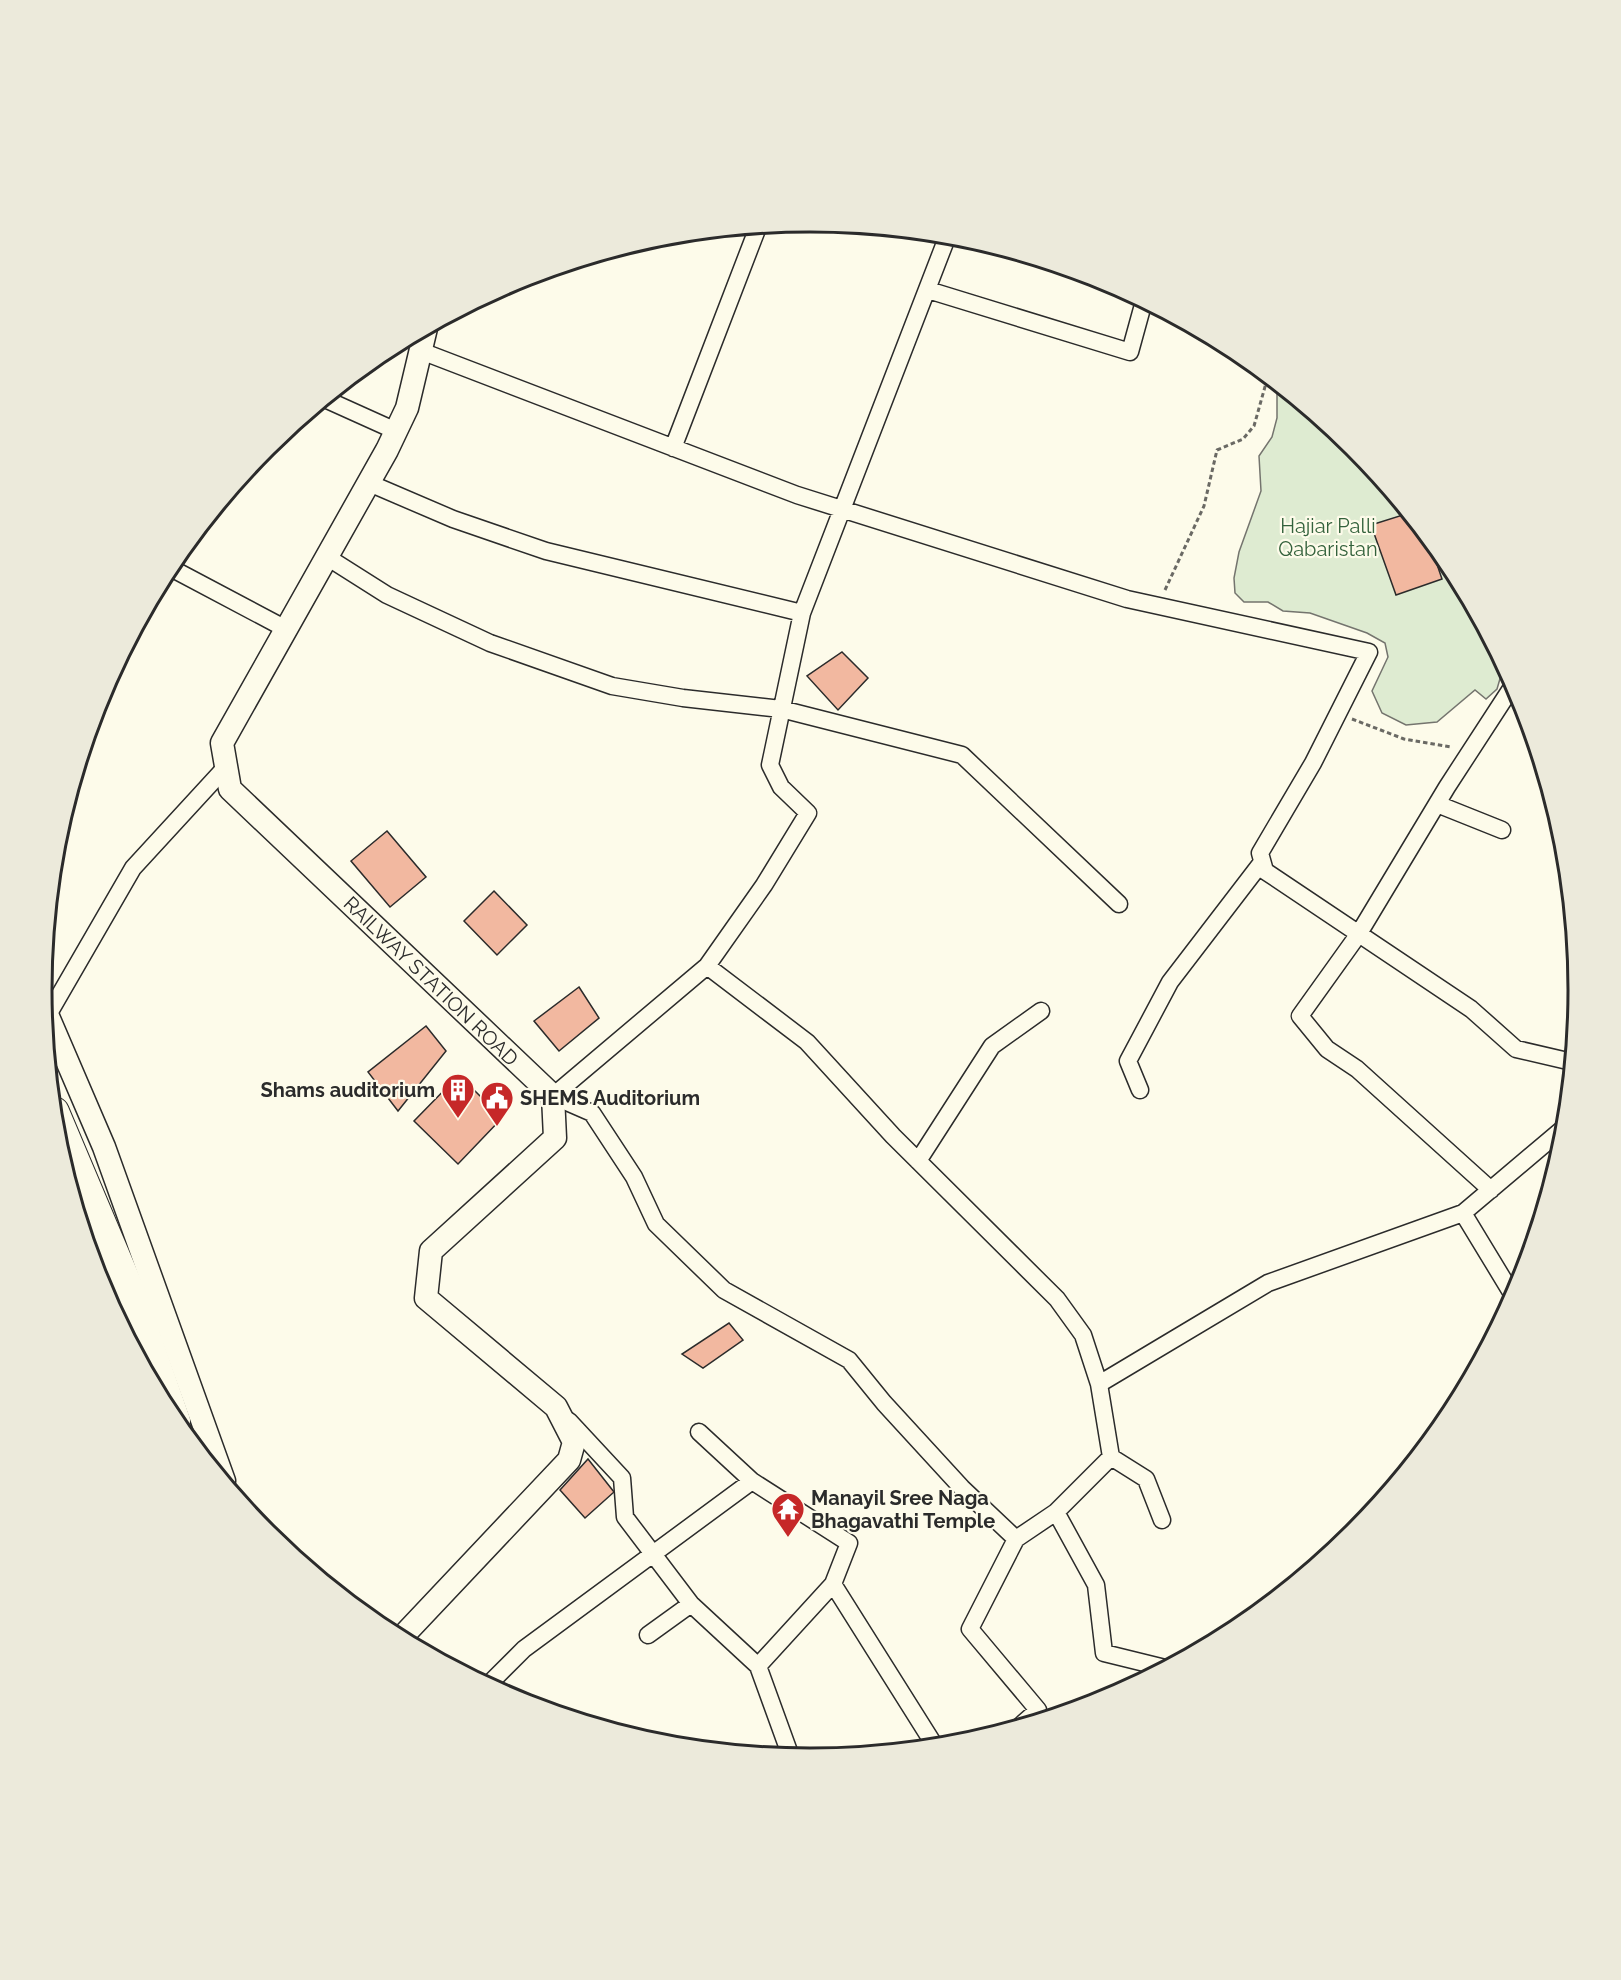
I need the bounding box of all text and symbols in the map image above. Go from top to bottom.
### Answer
park label: Hajiar Palli Qabaristan [1278,514,1378,561]
street label: RAILWAY STATION ROAD [339,891,523,1071]
building icon: Shams auditorium [440,1072,476,1119]
place label: Shams auditorium [261,1078,435,1102]
public building icon: SHEMS Auditorium [479,1080,515,1127]
place label: SHEMS Auditorium [520,1086,700,1110]
place label: Manayil Sree Naga Bhagavathi Temple [811,1486,995,1533]
temple icon: Manayil Sree Naga Bhagavathi Temple [770,1491,806,1538]

